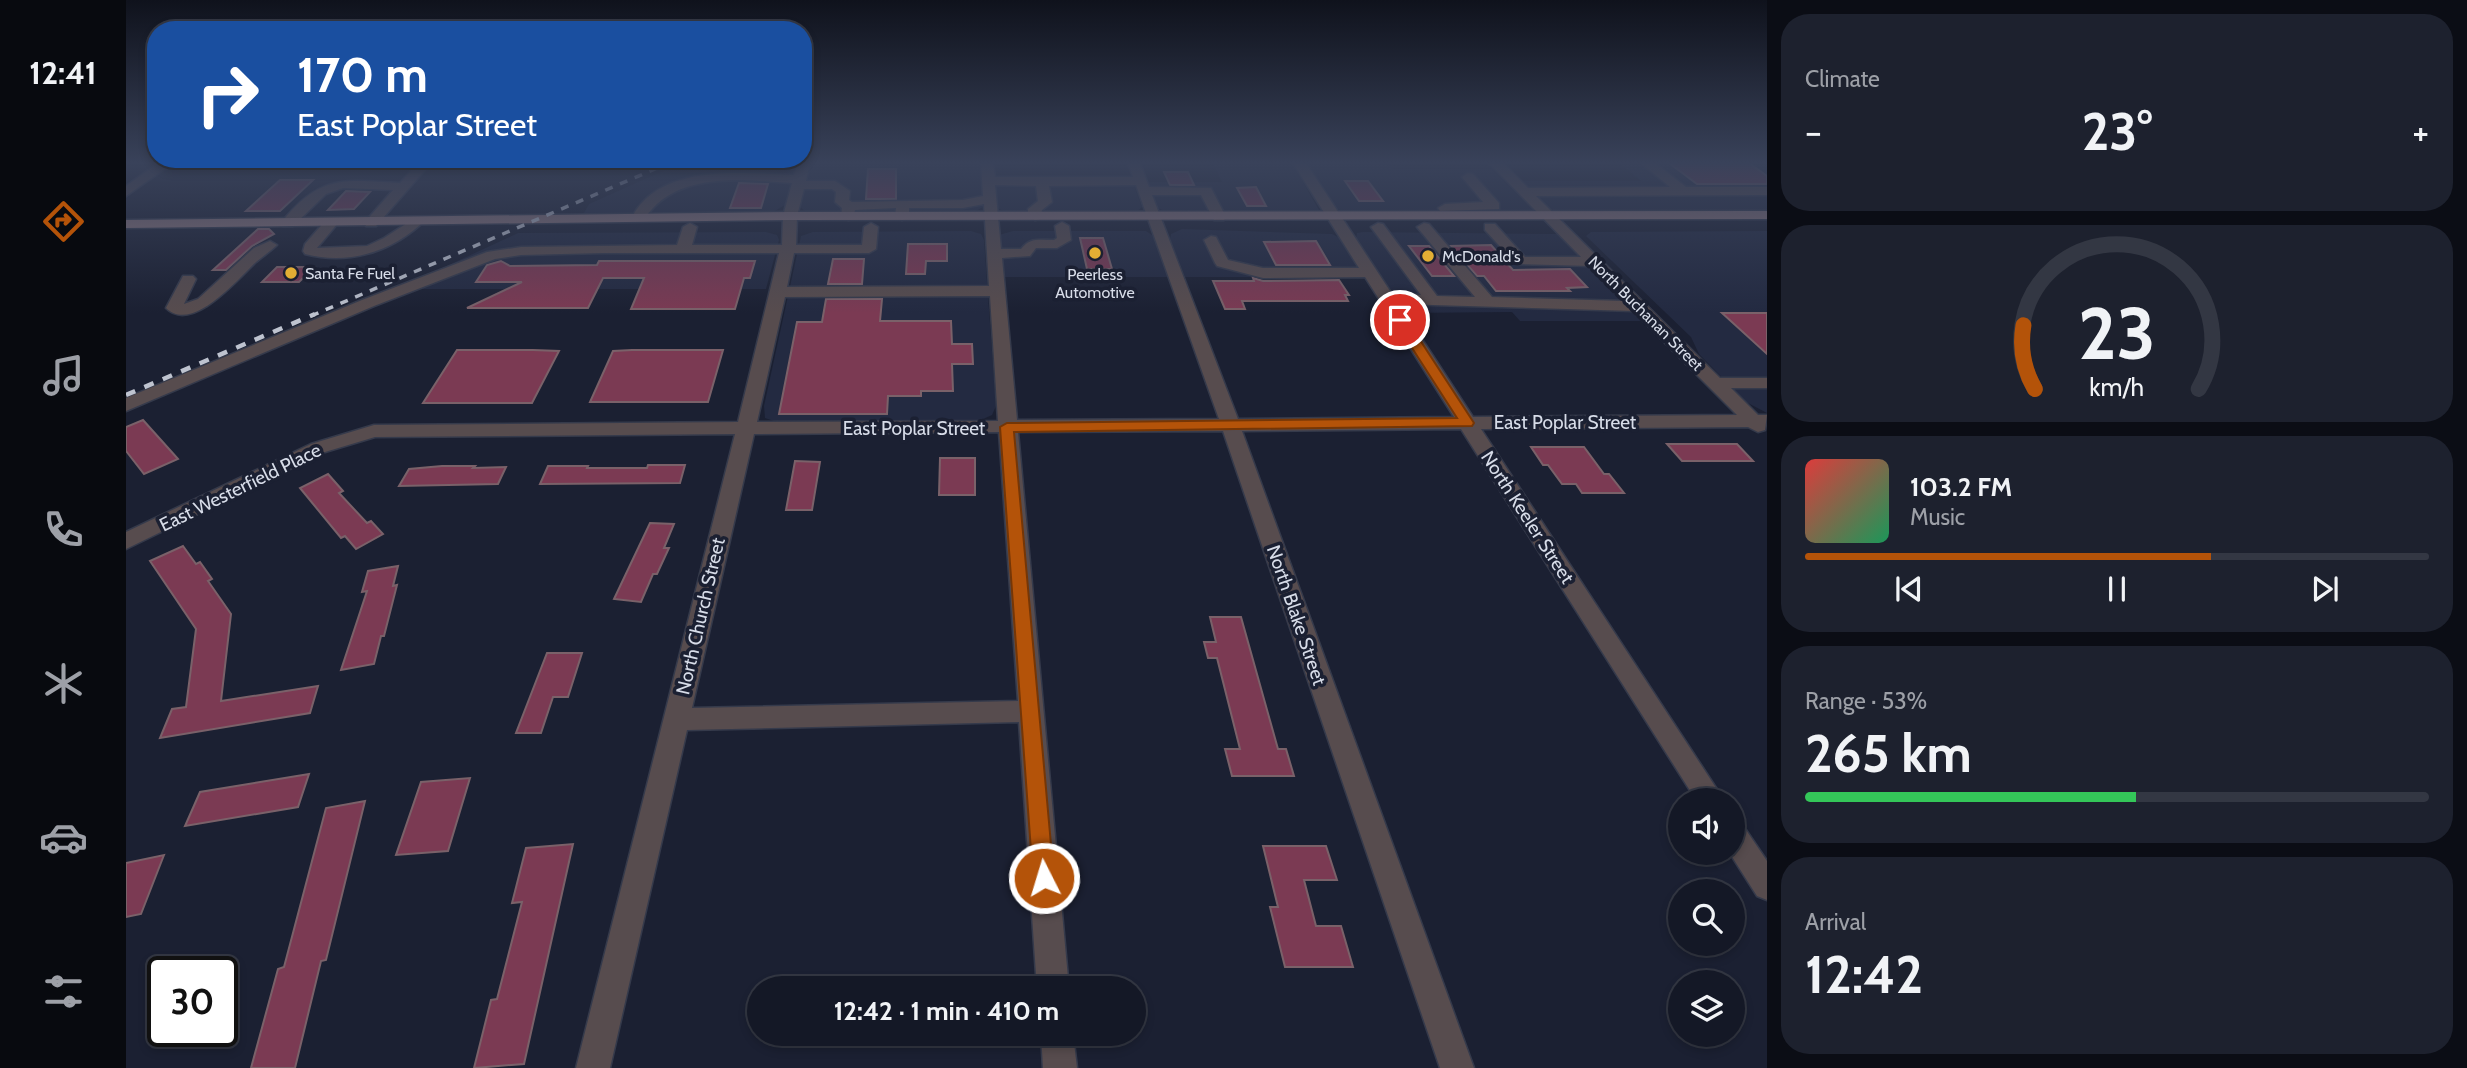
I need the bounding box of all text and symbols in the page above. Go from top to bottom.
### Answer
text: 170 m [297,45,428,104]
icon: right [182,49,273,140]
text: 12:41 [29,53,97,92]
text: Climate [1805,65,1880,93]
text: 23° [2082,100,2152,163]
text: East Poplar Street [297,105,537,144]
text: − [1805,108,1822,155]
text: + [2412,108,2429,155]
icon: directions [39,197,88,246]
marker: Peerless Automotive [1087,245,1103,261]
place label: McDonald's [1442,247,1521,266]
marker: McDonald's [1420,248,1436,264]
street label: North Buchanan Street [1584,252,1707,375]
place label: Santa Fe Fuel [305,264,395,283]
marker: Santa Fe Fuel [283,265,299,281]
place label: Peerless Automotive [1055,265,1135,302]
pin [1370,290,1430,350]
text: 23 [2078,290,2156,378]
icon: arrive [1381,301,1419,339]
icon: music [39,351,88,400]
text: km/h [2090,372,2144,402]
street label: East Poplar Street [1494,411,1637,434]
street label: East Poplar Street [843,417,986,440]
street label: East Westerfield Place [156,438,325,537]
street label: North Keeler Street [1476,447,1579,588]
text: 103.2 FM [1910,471,2012,503]
text: Music [1910,503,1965,531]
icon: phone [39,505,88,554]
street label: North Church Street [671,535,730,697]
street label: North Blake Street [1262,542,1331,689]
icon: previous [1890,570,1928,608]
icon: pause [2098,570,2136,608]
icon: next [2306,570,2344,608]
icon: climate [39,659,88,708]
text: Range · 53% [1805,687,1927,715]
text: 265 km [1805,722,1972,785]
map controls [1668,788,1745,1047]
button: sound [1668,788,1745,865]
icon: car [39,813,88,862]
position arrow [1007,841,1081,915]
button: search [1668,879,1745,956]
text: Arrival [1805,908,1866,936]
text: 12:42 [1805,943,1923,1006]
speed limit sign: 30 [147,956,238,1047]
icon: filters [39,967,88,1016]
button: layers [1668,970,1745,1047]
text: 12:42 · 1 min · 410 m [834,995,1059,1027]

